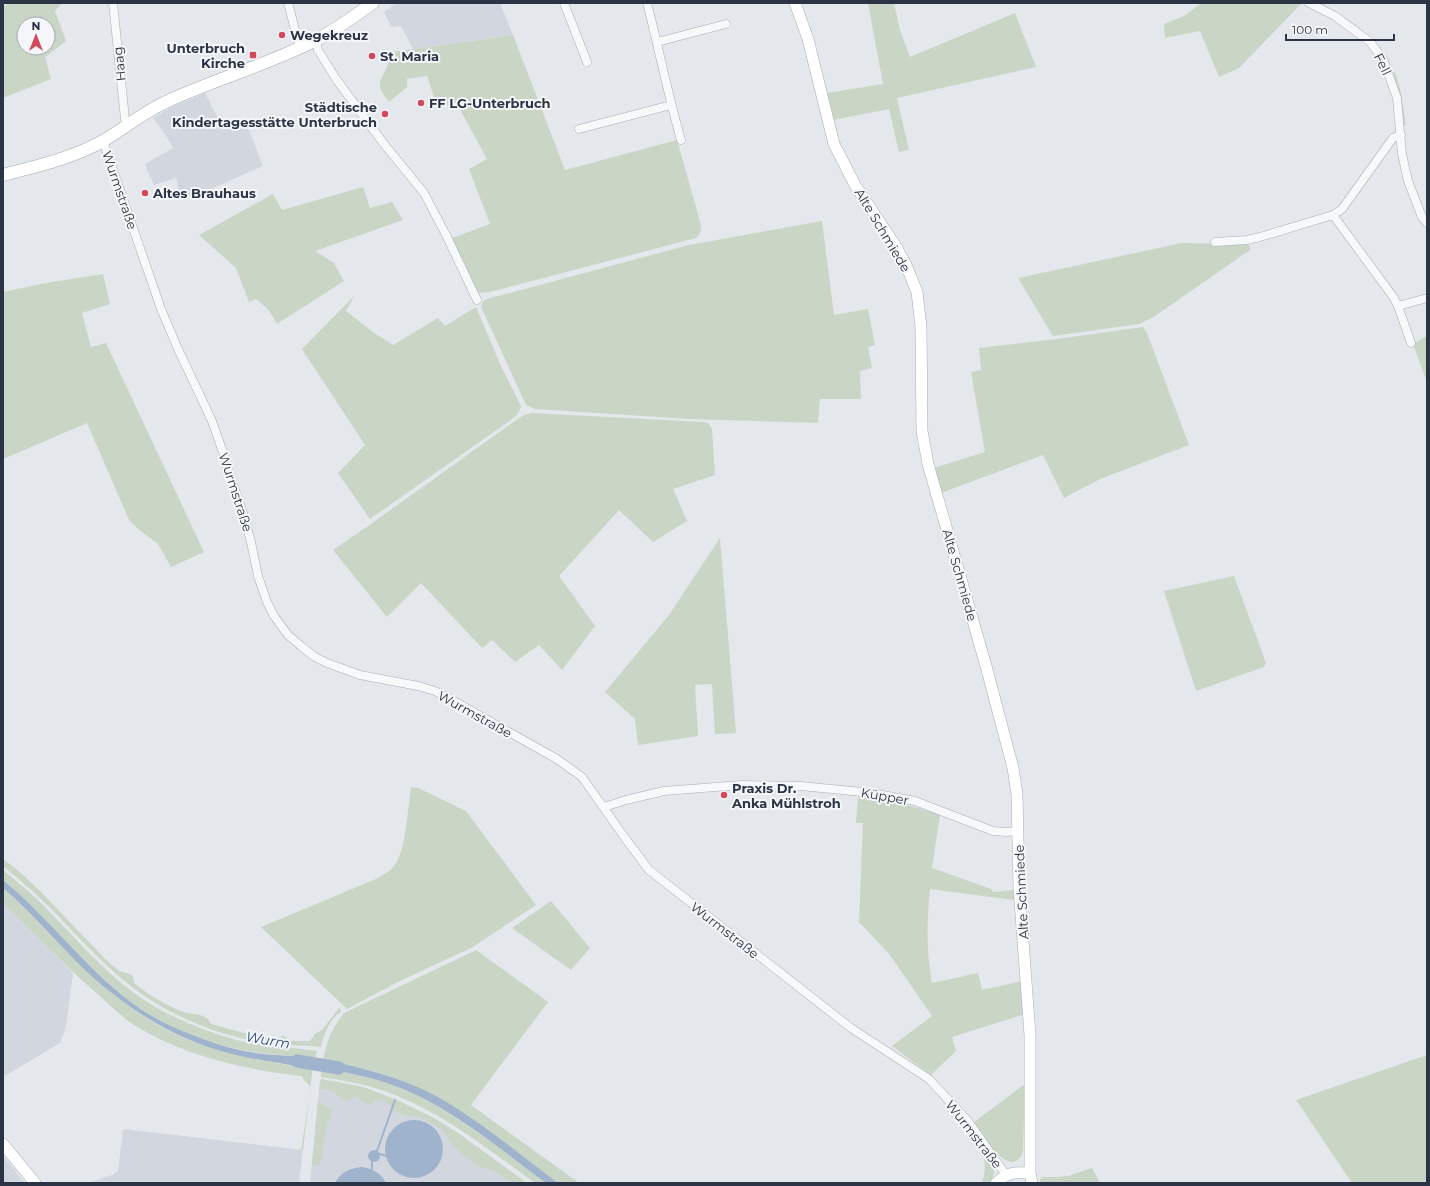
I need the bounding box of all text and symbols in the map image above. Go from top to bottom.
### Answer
north arrow [16,16,56,56]
scale bar [1286,16,1394,42]
text: N [32,19,40,33]
text: 100 m [1292,22,1328,37]
place label: Wegekreuz [290,27,368,43]
marker: Wegekreuz [277,30,287,40]
place label: Unterbruch Kirche [166,40,245,71]
street label: Haag [109,46,129,82]
place label: St. Maria [380,48,439,64]
marker: Unterbruch Kirche [248,50,258,60]
street label: Fell [1371,50,1395,78]
marker: St. Maria [367,51,377,61]
place label: FF LG-Unterbruch [429,95,551,111]
marker: FF LG-Unterbruch [416,98,426,108]
place label: Städtische Kindertagesstätte Unterbruch [172,99,377,130]
marker: Städtische Kindertagesstätte Unterbruch [380,109,390,119]
street label: Wurmstraße [99,149,141,232]
place label: Altes Brauhaus [152,185,256,201]
street label: Alte Schmiede [852,185,914,275]
marker: Altes Brauhaus [140,188,150,198]
street label: Wurmstraße [216,450,256,534]
street label: Alte Schmiede [939,527,981,623]
street label: Wurmstraße [435,687,515,741]
place label: Praxis Dr. Anka Mühlstroh [731,780,841,811]
street label: Küpper [860,784,910,808]
marker: Praxis Dr. Anka Mühlstroh [719,790,729,800]
street label: Alte Schmiede [1011,844,1031,940]
street label: Wurmstraße [688,898,762,962]
water label: Wurm [244,1027,292,1053]
street label: Wurmstraße [942,1097,1006,1171]

